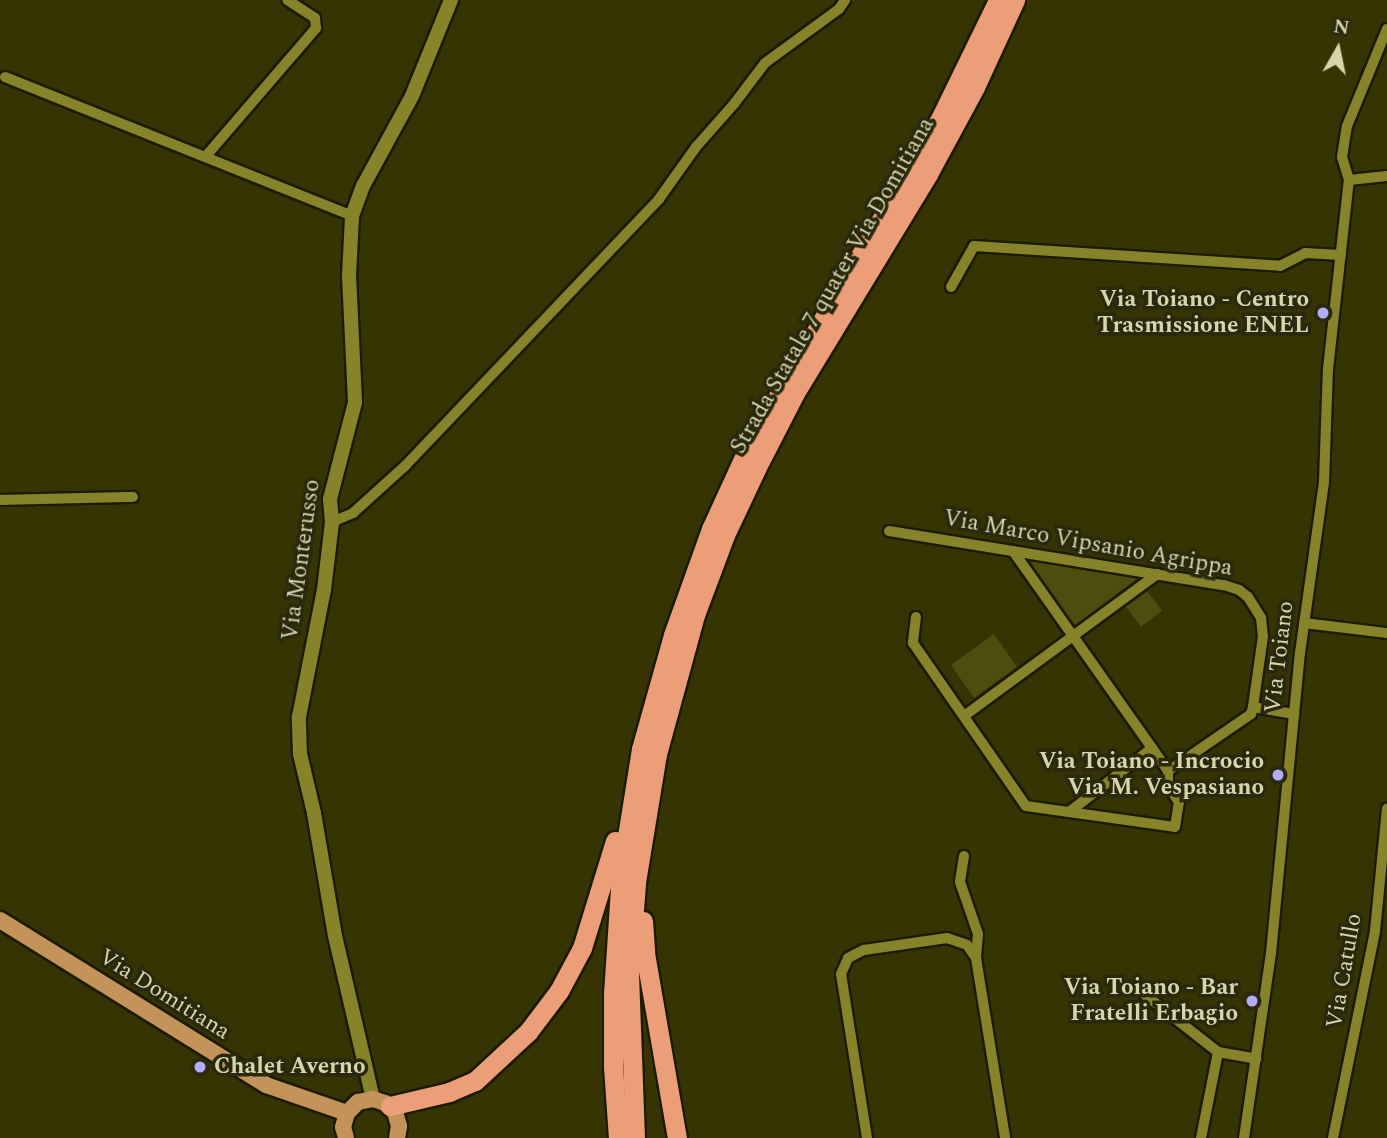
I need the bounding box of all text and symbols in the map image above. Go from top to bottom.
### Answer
text: N [1331,12,1351,43]
north arrow [1303,14,1373,84]
street label: Strada Statale 7 quater Via Domitiana [725,113,941,459]
place label: Via Toiano - Centro Trasmissione ENEL [1097,286,1309,340]
marker: Via Toiano - Centro Trasmissione ENEL [1315,305,1331,321]
street label: Via Monterusso [277,478,327,642]
street label: Via Marco Vipsanio Agrippa [941,505,1235,583]
street label: Via Toiano [1259,600,1301,714]
place label: Via Toiano - Incrocio Via M. Vespasiano [1039,748,1264,802]
marker: Via Toiano - Incrocio Via M. Vespasiano [1270,767,1286,783]
street label: Via Catullo [1321,911,1369,1031]
street label: Via Domitiana [93,944,235,1046]
place label: Via Toiano - Bar Fratelli Erbagio [1064,974,1238,1028]
marker: Via Toiano - Bar Fratelli Erbagio [1244,993,1260,1009]
place label: Chalet Averno [214,1053,366,1081]
marker: Chalet Averno [192,1059,208,1075]

